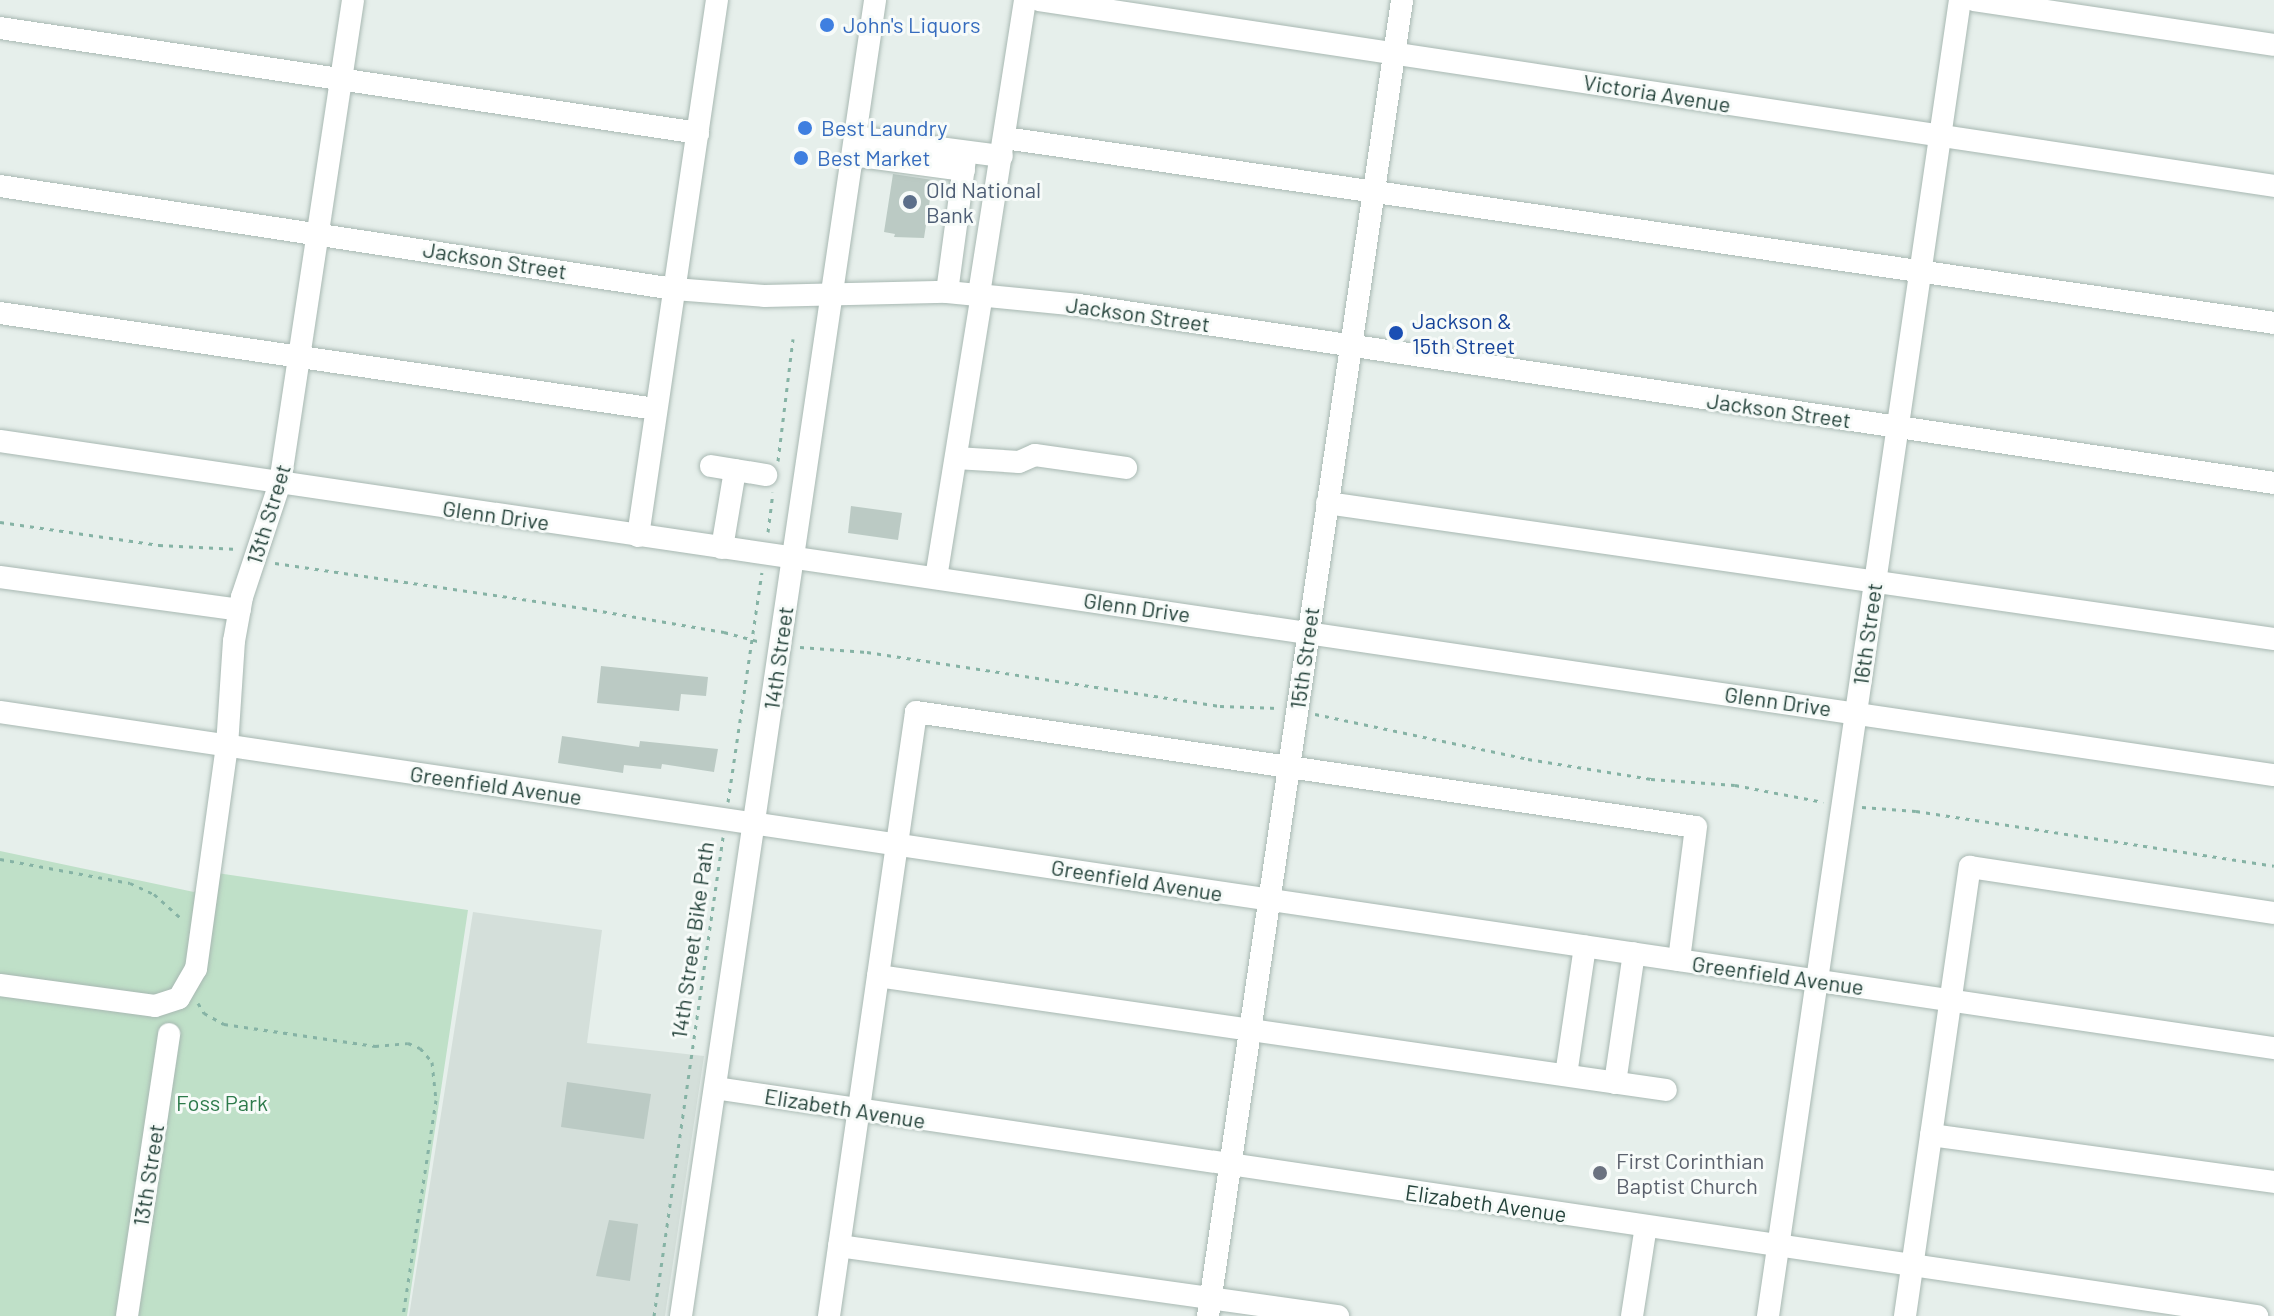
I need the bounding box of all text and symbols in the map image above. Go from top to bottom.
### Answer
place label: John's Liquors [843,12,981,38]
marker: John's Liquors [818,16,836,34]
street label: Victoria Avenue [1581,68,1733,118]
place label: Best Laundry [821,115,947,141]
marker: Best Laundry [796,119,814,137]
place label: Best Market [817,145,930,171]
marker: Best Market [792,149,810,167]
place label: Old National Bank [926,176,1041,228]
marker: Old National Bank [901,193,919,211]
street label: Jackson Street [421,236,569,284]
street label: Jackson Street [1064,291,1212,337]
place label: Jackson & 15th Street [1412,307,1515,358]
marker: Jackson & 15th Street [1387,324,1405,342]
street label: Jackson Street [1705,387,1853,433]
street label: 13th Street [240,461,296,567]
street label: Glenn Drive [441,494,551,536]
street label: 16th Street [1847,581,1887,687]
street label: Glenn Drive [1082,586,1192,628]
street label: 14th Street [758,605,798,711]
street label: 15th Street [1284,605,1324,711]
street label: Glenn Drive [1723,680,1833,722]
street label: Greenfield Avenue [408,760,584,810]
street label: 14th Street Bike Path [665,840,719,1040]
street label: Greenfield Avenue [1049,853,1225,907]
street label: Greenfield Avenue [1690,950,1866,1000]
street label: Elizabeth Avenue [763,1082,927,1134]
park label: Foss Park [176,1090,268,1116]
street label: 13th Street [127,1122,169,1228]
place label: First Corinthian Baptist Church [1616,1147,1764,1198]
marker: First Corinthian Baptist Church [1591,1164,1609,1182]
street label: Elizabeth Avenue [1404,1179,1568,1227]

